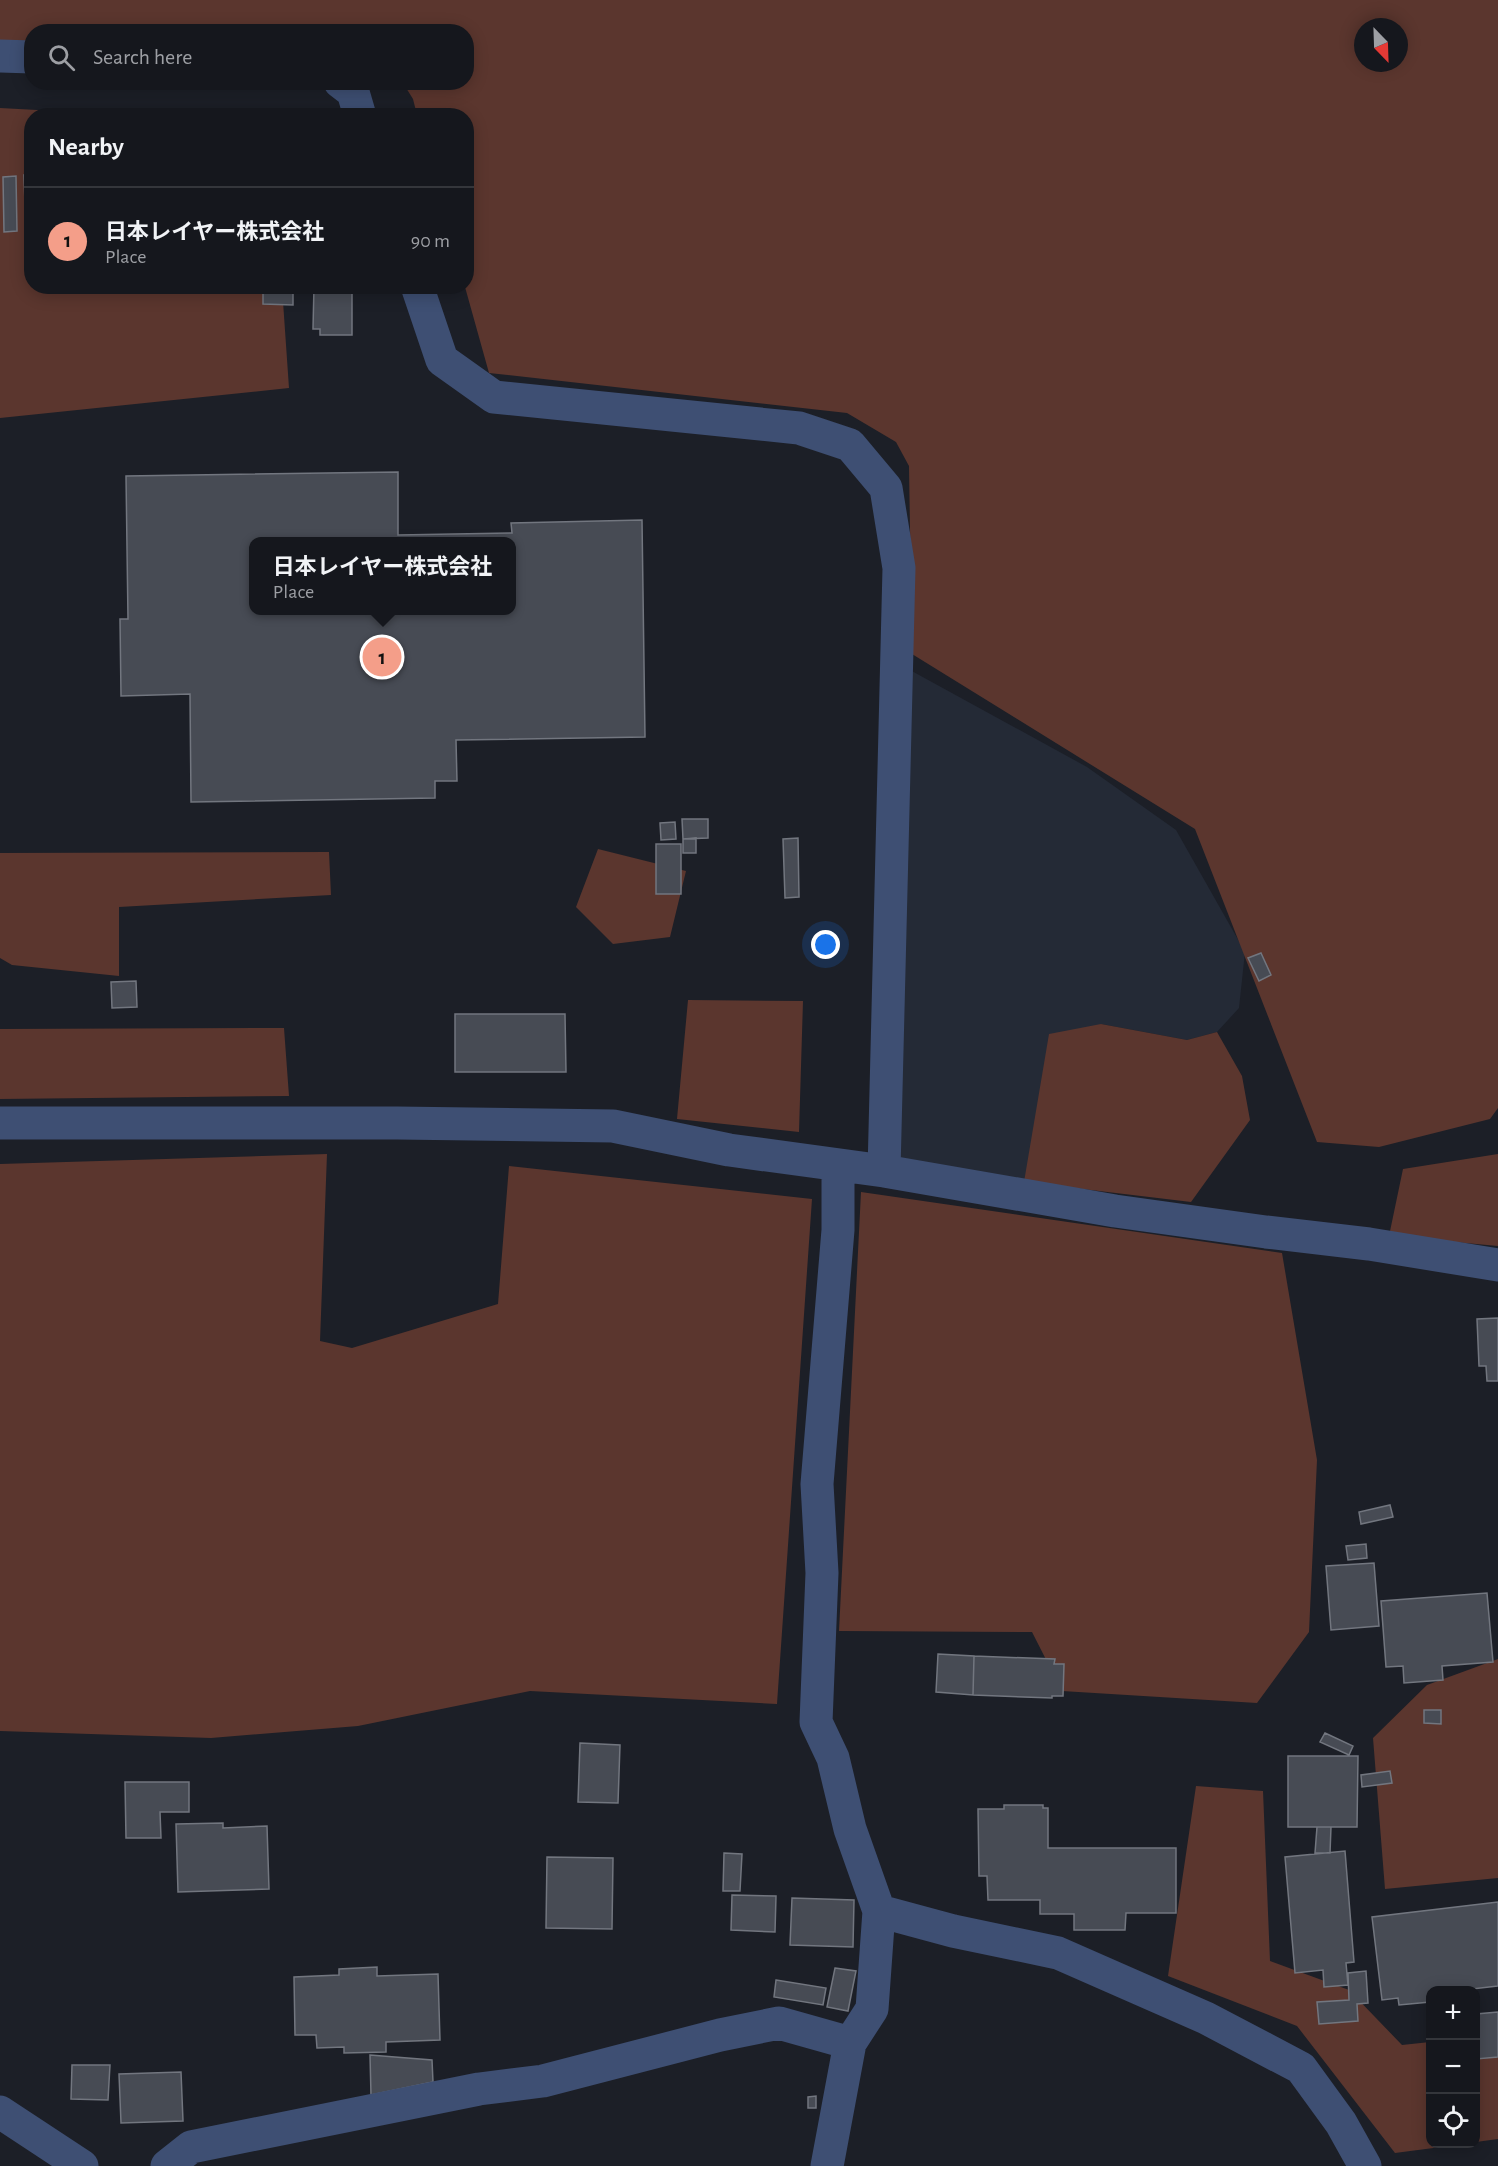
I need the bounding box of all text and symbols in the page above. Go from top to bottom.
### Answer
north arrow [1354,18,1408,72]
search box [24,24,474,90]
icon: search [45,41,78,74]
text: Search here [93,46,192,68]
text: Nearby [48,134,124,160]
text: 日本レイヤー株式会社 [105,221,324,243]
text: 1 [64,231,71,251]
text: 90 m [411,231,450,251]
text: Place [105,247,146,267]
popup [249,537,516,615]
text: 日本レイヤー株式会社 [273,556,492,578]
text: Place [273,582,314,602]
pin: 1 [362,634,401,680]
your location [811,930,840,959]
map controls [1426,1986,1480,2148]
button: + [1426,1986,1480,2040]
button: − [1426,2040,1480,2094]
button: locate [1426,2094,1480,2148]

